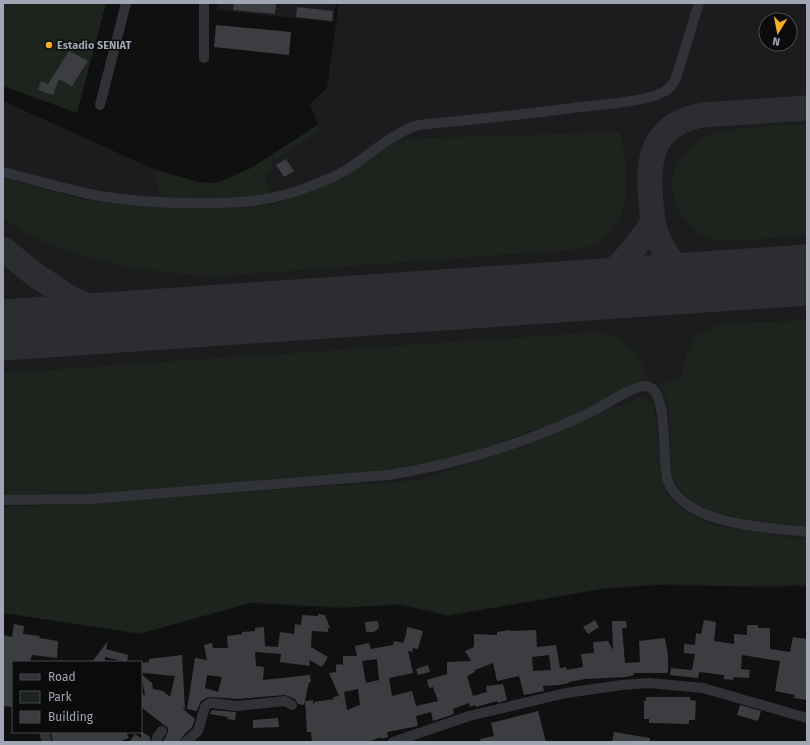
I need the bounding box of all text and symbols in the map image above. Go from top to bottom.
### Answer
north arrow [758,12,798,52]
text: N [772,34,781,48]
place label: Estadio SENIAT [57,39,131,52]
marker: Estadio SENIAT [44,40,54,50]
legend [12,661,142,733]
text: Road [48,670,76,684]
text: Park [48,690,72,704]
text: Building [48,710,94,724]

